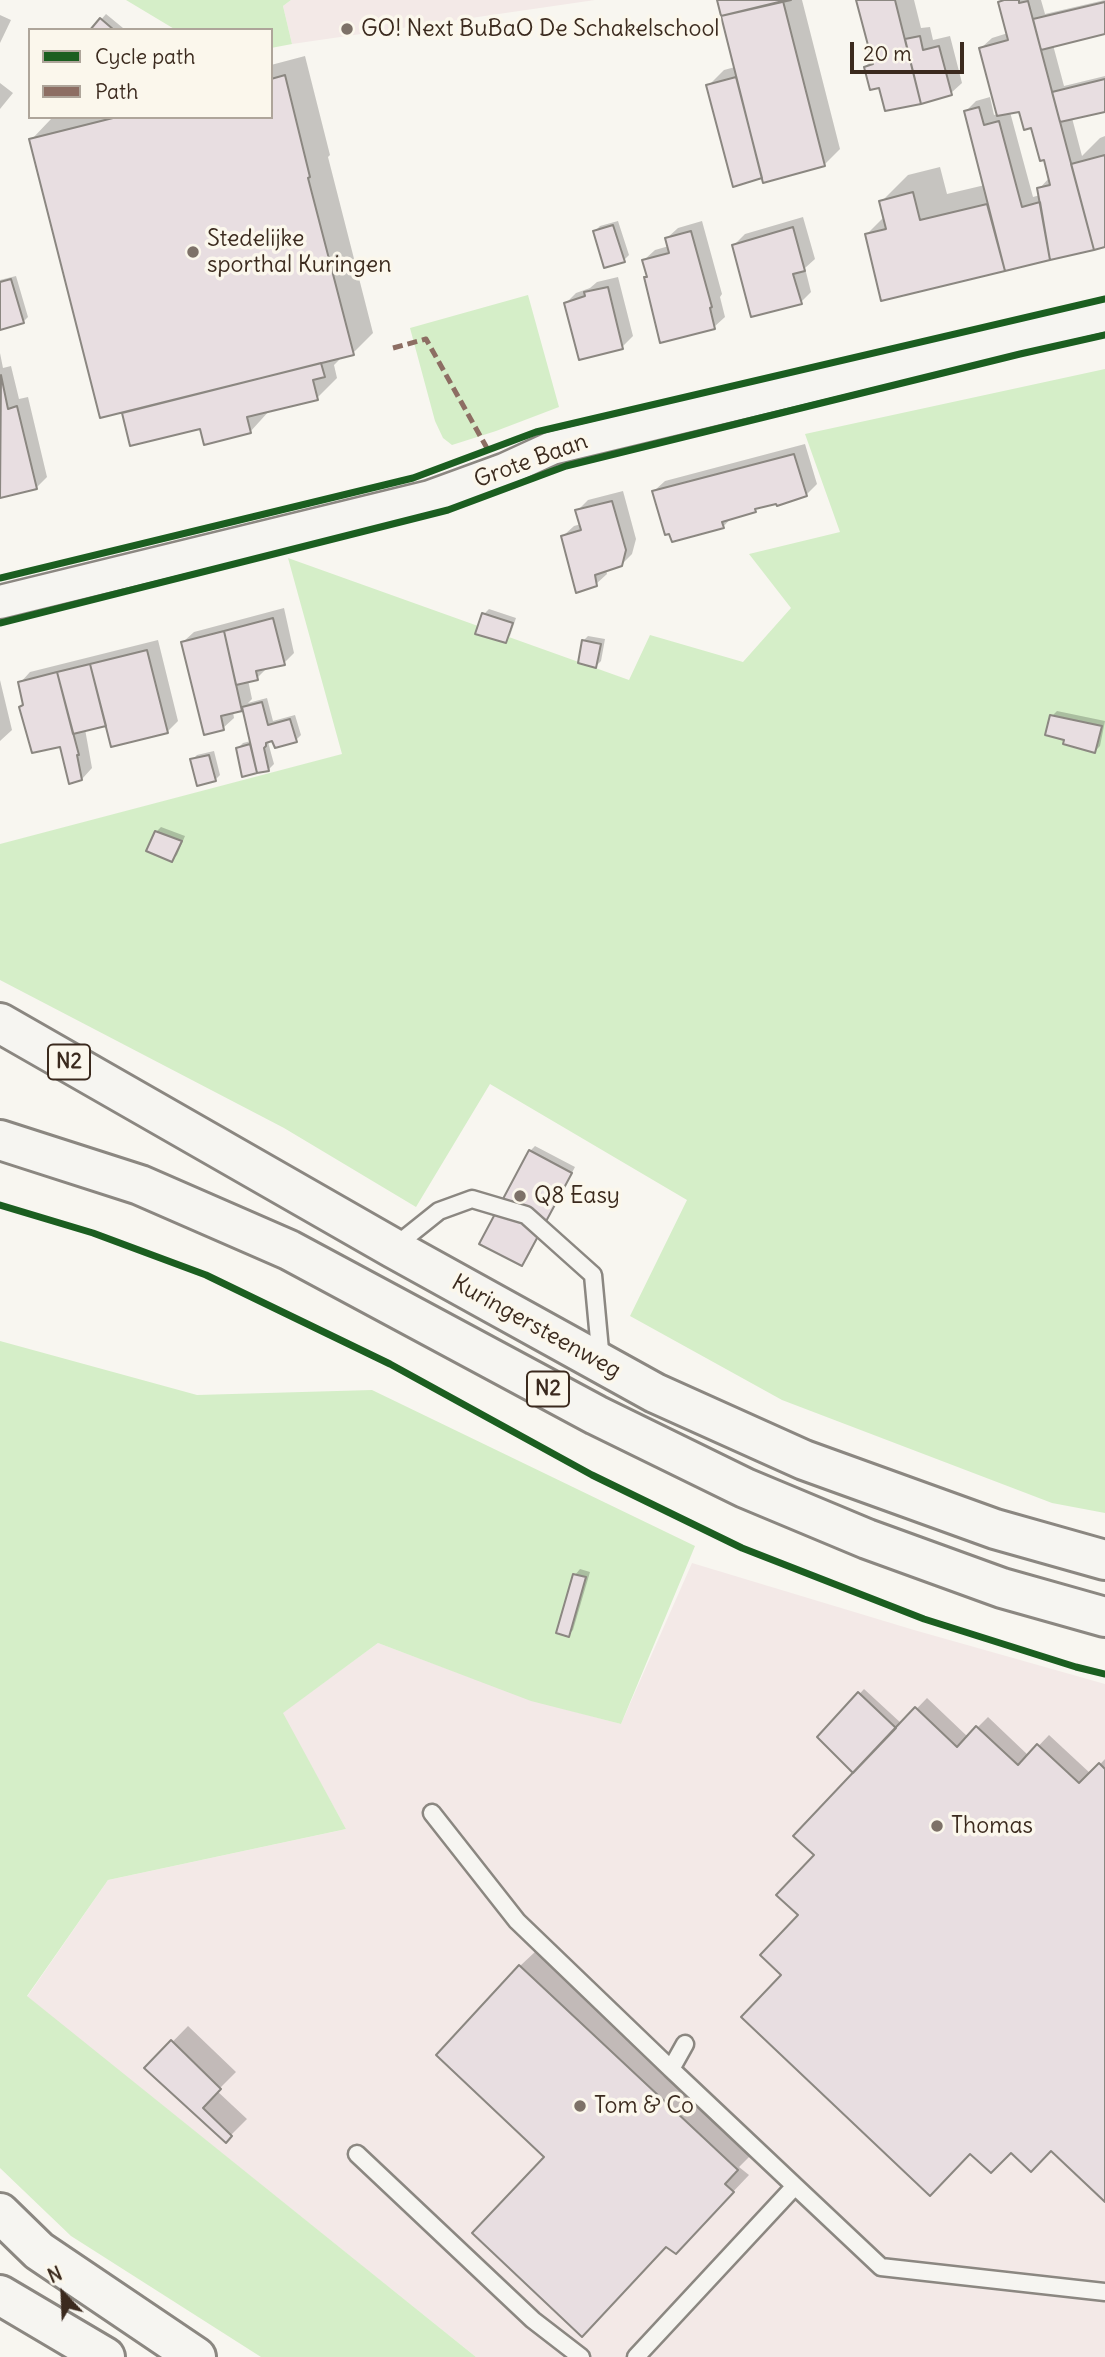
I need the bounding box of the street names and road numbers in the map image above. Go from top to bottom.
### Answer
street label: Grote Baan [471,428,591,494]
road number: N2 [48,1044,90,1080]
street label: Kuringersteenweg [447,1269,625,1385]
road number: N2 [527,1372,569,1406]

